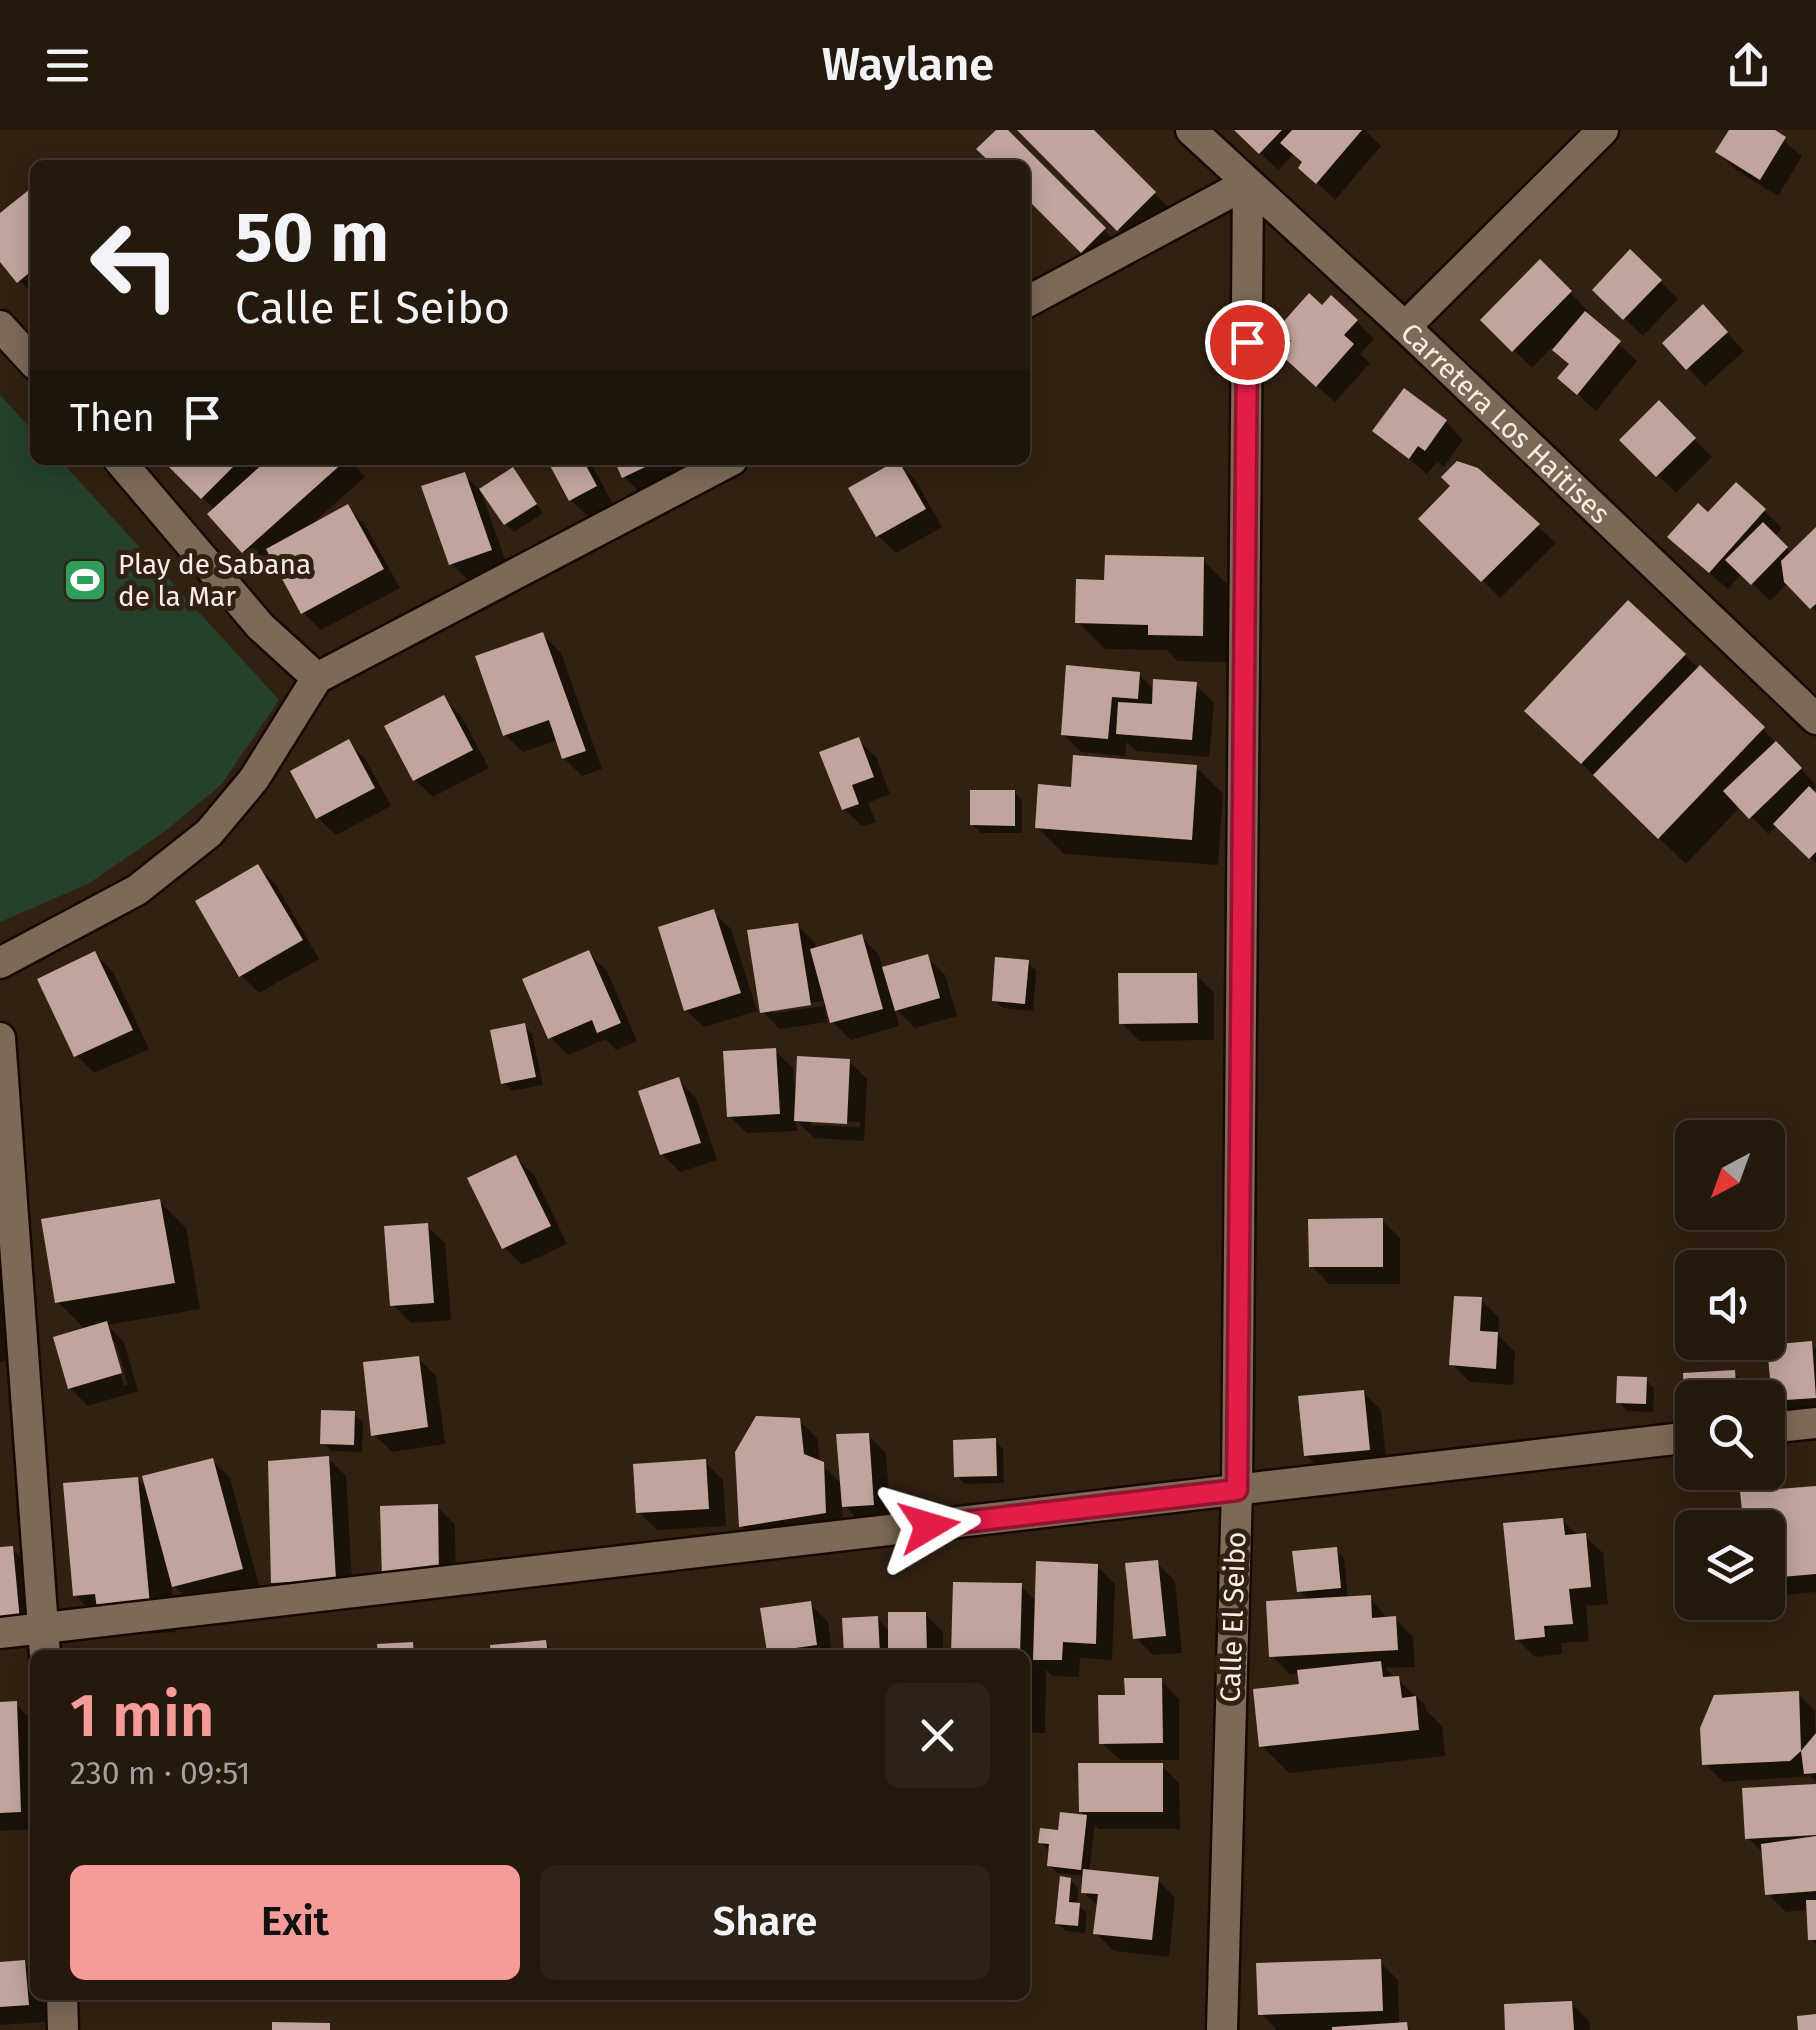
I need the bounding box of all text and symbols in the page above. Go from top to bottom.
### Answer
icon: menu [40,38,95,93]
text: Waylane [822,38,994,92]
icon: share [1721,38,1776,93]
text: 50 m [235,196,389,280]
icon: left [70,200,200,330]
text: Calle El Seibo [235,281,510,335]
pin [1205,300,1290,385]
icon: arrive [1220,315,1275,370]
street label: Carretera Los Haitises [1394,316,1617,530]
icon: arrive [175,390,230,445]
text: Then [70,395,155,441]
place label: Play de Sabana de la Mar [118,548,311,613]
sports icon: Play de Sabana de la Mar [62,557,108,603]
north arrow [1675,1120,1785,1230]
map controls [1675,1120,1785,1620]
button: sound [1675,1250,1785,1360]
button: search [1675,1380,1785,1490]
position arrow [877,1474,981,1578]
button: layers [1675,1510,1785,1620]
street label: Calle El Seibo [1214,1531,1252,1703]
text: 1 min [70,1680,215,1752]
button: close [885,1683,990,1788]
text: 230 m · 09:51 [70,1754,250,1792]
button: Exit [70,1865,520,1980]
button: Share [540,1865,990,1980]

